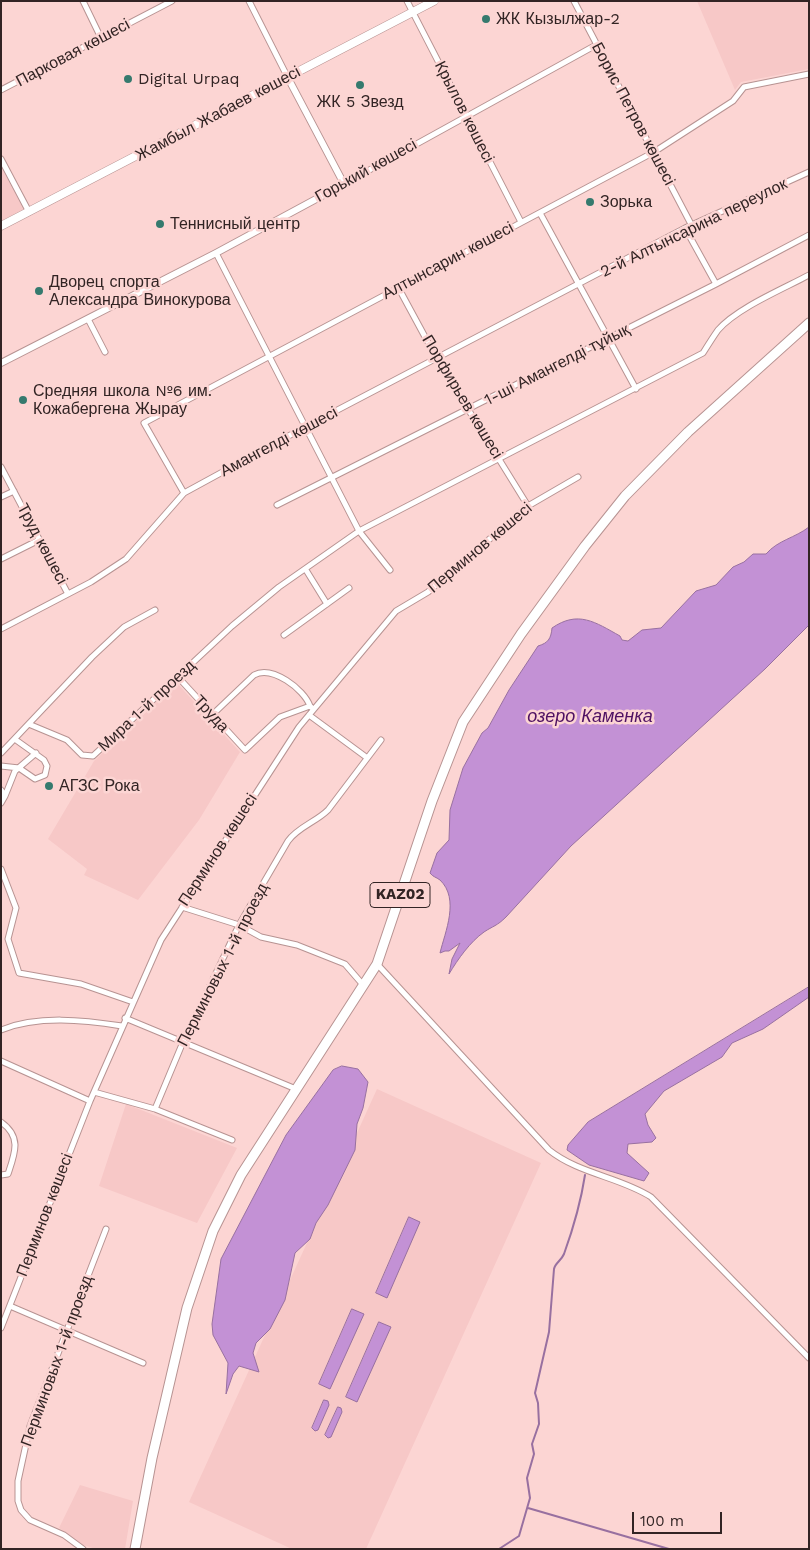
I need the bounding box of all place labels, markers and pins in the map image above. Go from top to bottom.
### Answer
place label: ЖК Кызылжар-2 [496,9,620,29]
marker: ЖК Кызылжар-2 [480,13,492,25]
place label: Digital Urpaq [138,69,239,89]
marker: Digital Urpaq [122,73,134,85]
marker: ЖК 5 Звезд [354,79,366,91]
place label: ЖК 5 Звезд [316,92,404,112]
place label: Зорька [600,192,652,212]
marker: Зорька [584,196,596,208]
place label: Теннисный центр [170,214,300,234]
marker: Теннисный центр [154,218,166,230]
place label: Дворец спорта Александра Винокурова [49,272,231,310]
marker: Дворец спорта Александра Винокурова [33,285,45,297]
place label: Средняя школа №6 им. Кожабергена Жырау [33,381,212,419]
marker: Средняя школа №6 им. Кожабергена Жырау [17,394,29,406]
place label: АГЗС Рока [59,776,140,796]
marker: АГЗС Рока [43,780,55,792]

